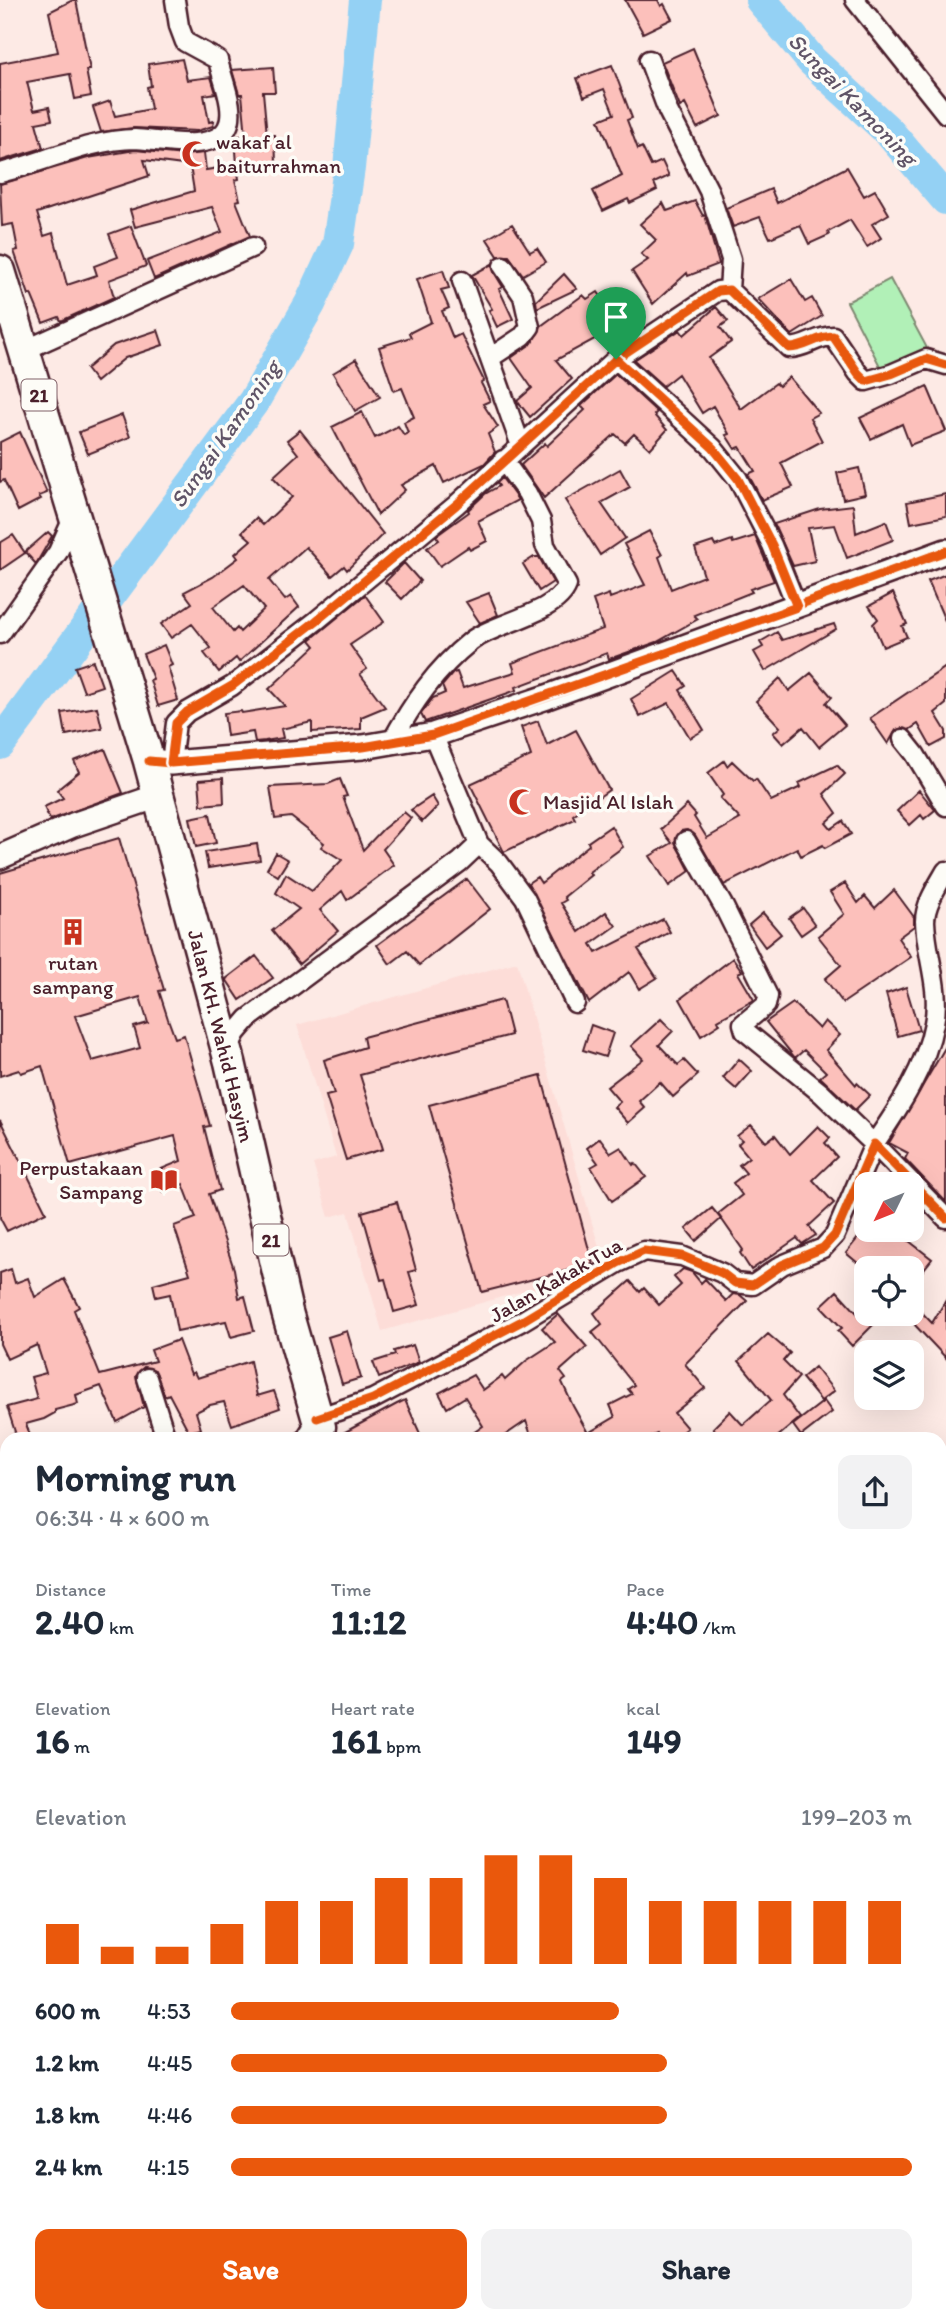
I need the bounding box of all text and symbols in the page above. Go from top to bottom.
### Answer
water label: Sungai Kamoning [783,27,925,173]
place label: wakaf al baiturrahman [216,129,341,178]
mosque icon: wakaf al baiturrahman [180,139,210,169]
pin [586,287,646,359]
icon: arrive [597,298,635,336]
water label: Sungai Kamoning [164,352,288,513]
road number: 21 [22,380,56,410]
mosque icon: Masjid Al Islah [507,787,537,817]
place label: Masjid Al Islah [543,789,674,814]
building icon: rutan sampang [58,917,88,947]
street label: Jalan KH. Wahid Hasyim [183,927,260,1145]
place label: rutan sampang [32,950,114,999]
place label: Perpustakaan Sampang [19,1155,143,1204]
library icon: Perpustakaan Sampang [149,1165,179,1195]
north arrow [854,1172,924,1242]
map controls [854,1172,924,1410]
road number: 21 [254,1224,288,1256]
street label: Jalan Kakak Tua [485,1232,626,1328]
button: locate [854,1256,924,1326]
button: layers [854,1340,924,1410]
text: Morning run [35,1455,236,1501]
button: share [838,1455,912,1529]
text: 06:34 · 4 × 600 m [35,1504,210,1532]
text: Distance [35,1578,106,1601]
text: Time [331,1578,371,1601]
text: Pace [626,1578,664,1601]
text: 2.40 [35,1601,105,1643]
text: 11:12 [331,1601,406,1643]
text: 4:40 [626,1601,699,1643]
text: km [105,1616,134,1639]
text: /km [699,1616,736,1639]
text: Elevation [35,1697,111,1720]
text: Heart rate [331,1697,415,1720]
text: kcal [626,1697,660,1720]
text: 16 [35,1720,70,1762]
text: 161 [331,1720,382,1762]
text: 149 [626,1720,682,1762]
text: m [70,1735,90,1758]
text: bpm [382,1735,421,1758]
text: Elevation [35,1803,126,1831]
text: 199–203 m [801,1803,912,1831]
text: 600 m [35,1997,100,2025]
text: 4:53 [147,1997,191,2025]
text: 1.2 km [35,2049,99,2077]
text: 4:45 [147,2049,192,2077]
text: 1.8 km [35,2101,100,2129]
text: 4:46 [147,2101,192,2129]
text: 2.4 km [35,2153,102,2181]
text: 4:15 [147,2153,189,2181]
button: Save [35,2229,467,2309]
button: Share [481,2229,912,2309]

